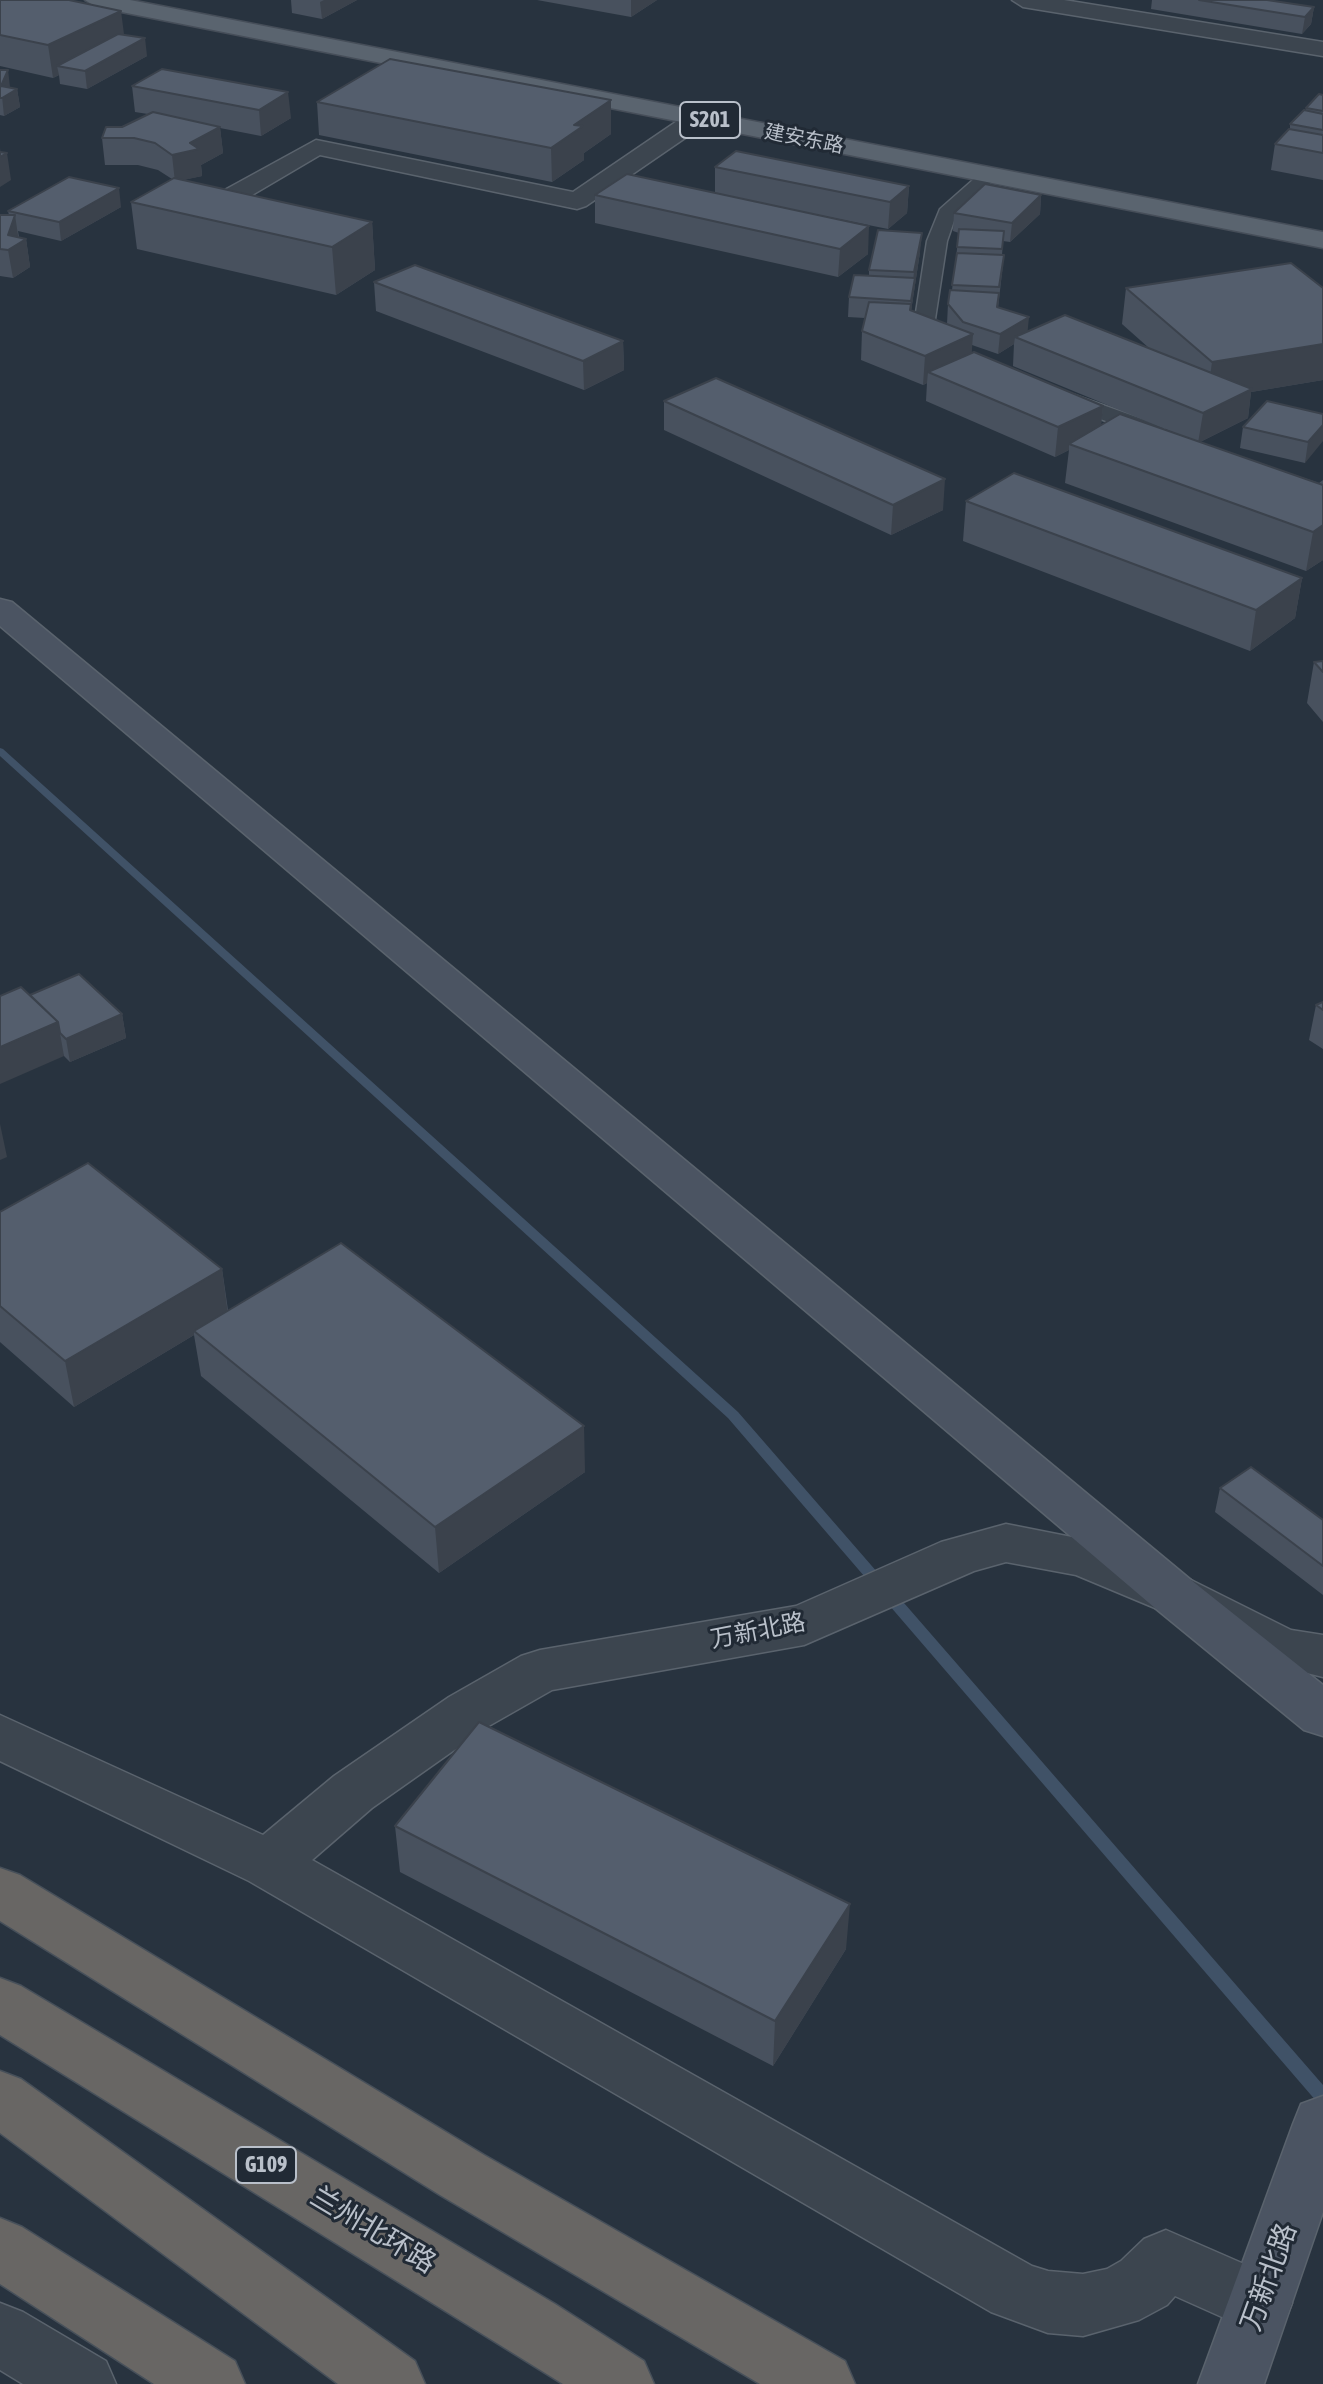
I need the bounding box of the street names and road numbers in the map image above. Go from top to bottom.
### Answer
road number: S201 [680,102,740,138]
street label: 建安东路 [762,120,846,158]
street label: 万新北路 [708,1608,808,1654]
road number: G109 [236,2147,296,2183]
street label: 兰州北环路 [304,2180,442,2280]
street label: 万新北路 [1234,2219,1304,2335]

